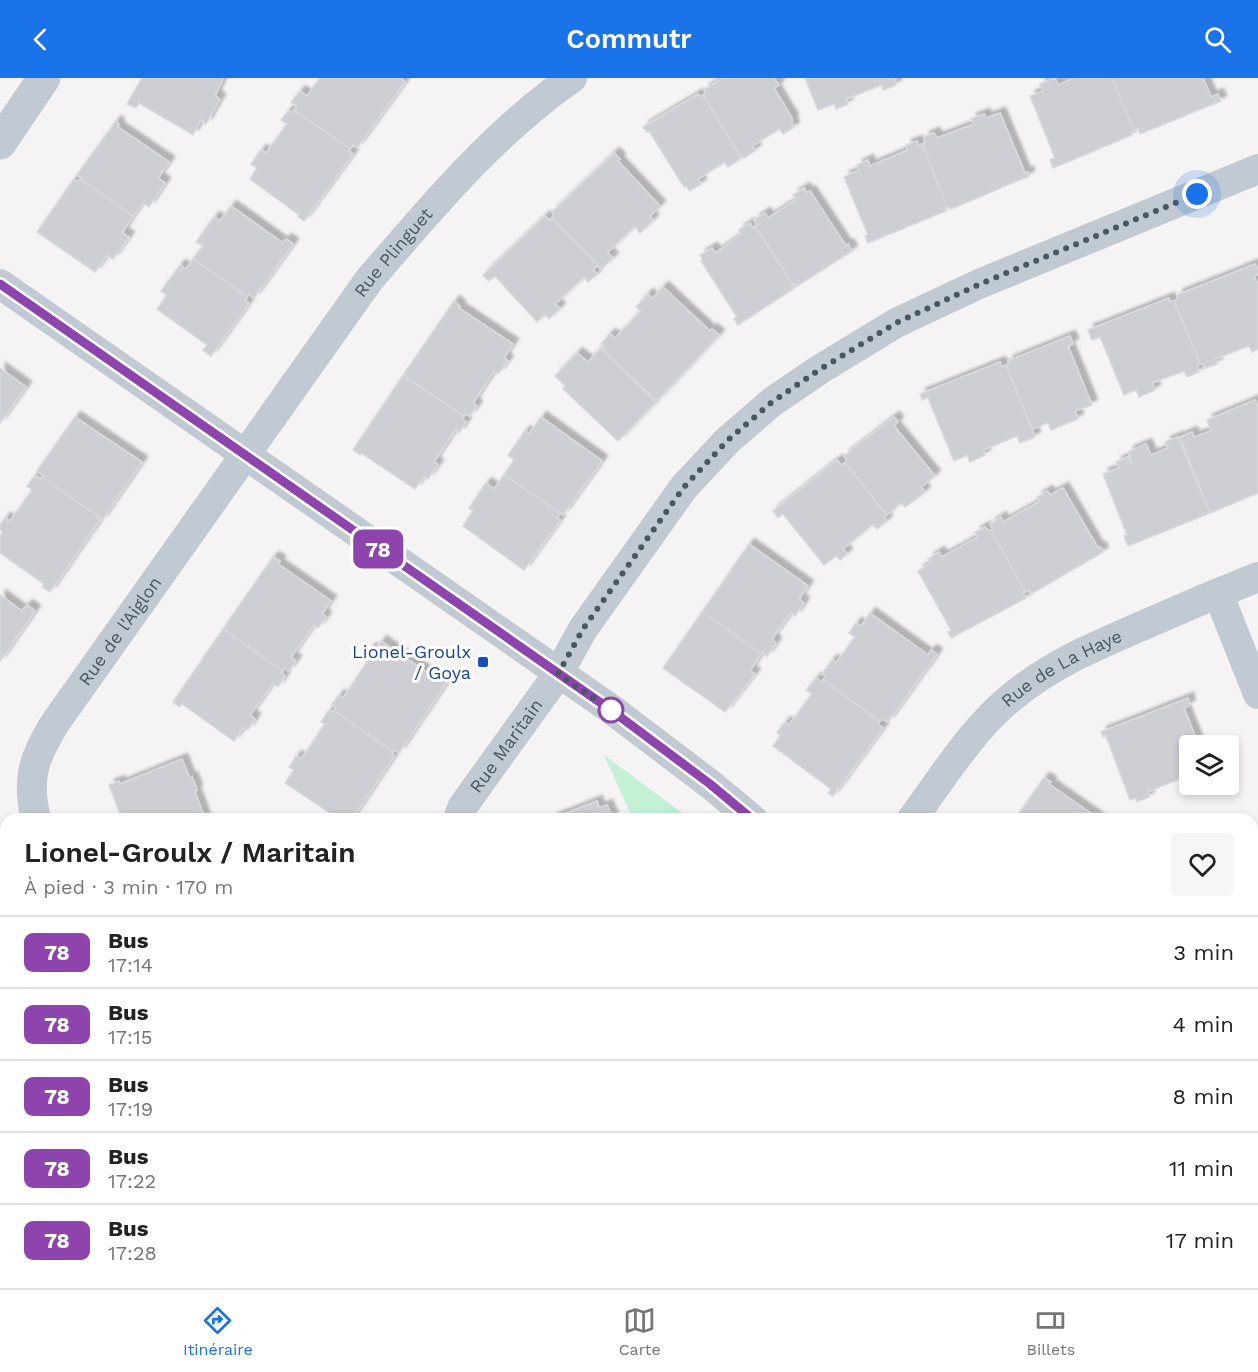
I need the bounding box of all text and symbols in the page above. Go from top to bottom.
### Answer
icon: back [24,23,57,56]
text: Commutr [566,23,692,55]
icon: search [1201,23,1234,56]
your location [1182,179,1212,209]
street label: Rue Plinguet [349,203,437,301]
line badge: 78 [351,530,405,568]
text: 78 [365,537,391,562]
street label: Rue de l'Aiglon [74,572,165,689]
street label: Rue de La Haye [997,625,1125,711]
place label: Lionel-Groulx / Goya [352,641,471,683]
marker: Lionel-Groulx / Goya [476,655,490,669]
street label: Rue Maritain [465,695,547,797]
unlabelled marker [598,697,624,723]
map controls [1179,735,1239,795]
button: layers [1179,735,1239,795]
button: heart [1171,833,1234,896]
text: Lionel-Groulx / Maritain [24,836,356,869]
text: À pied · 3 min · 170 m [24,875,233,899]
text: Bus [108,928,148,953]
text: 78 [44,940,70,965]
text: 3 min [1173,940,1234,965]
text: 17:14 [108,953,153,977]
text: Bus [108,1000,148,1025]
text: 78 [44,1012,70,1037]
text: 4 min [1173,1012,1234,1037]
text: 17:15 [108,1025,152,1049]
text: Bus [108,1072,148,1097]
text: 78 [44,1084,70,1109]
text: 8 min [1173,1084,1234,1109]
text: 17:19 [108,1097,153,1121]
text: Bus [108,1144,148,1169]
text: 78 [44,1156,70,1181]
text: 11 min [1169,1156,1234,1181]
text: 17:22 [108,1169,156,1193]
text: Bus [108,1216,148,1241]
text: 78 [44,1228,70,1253]
text: 17 min [1166,1228,1234,1253]
text: 17:28 [108,1241,157,1265]
tab: Itinéraire [183,1304,253,1359]
tab: Carte [619,1304,661,1359]
tab: Billets [1026,1304,1075,1359]

